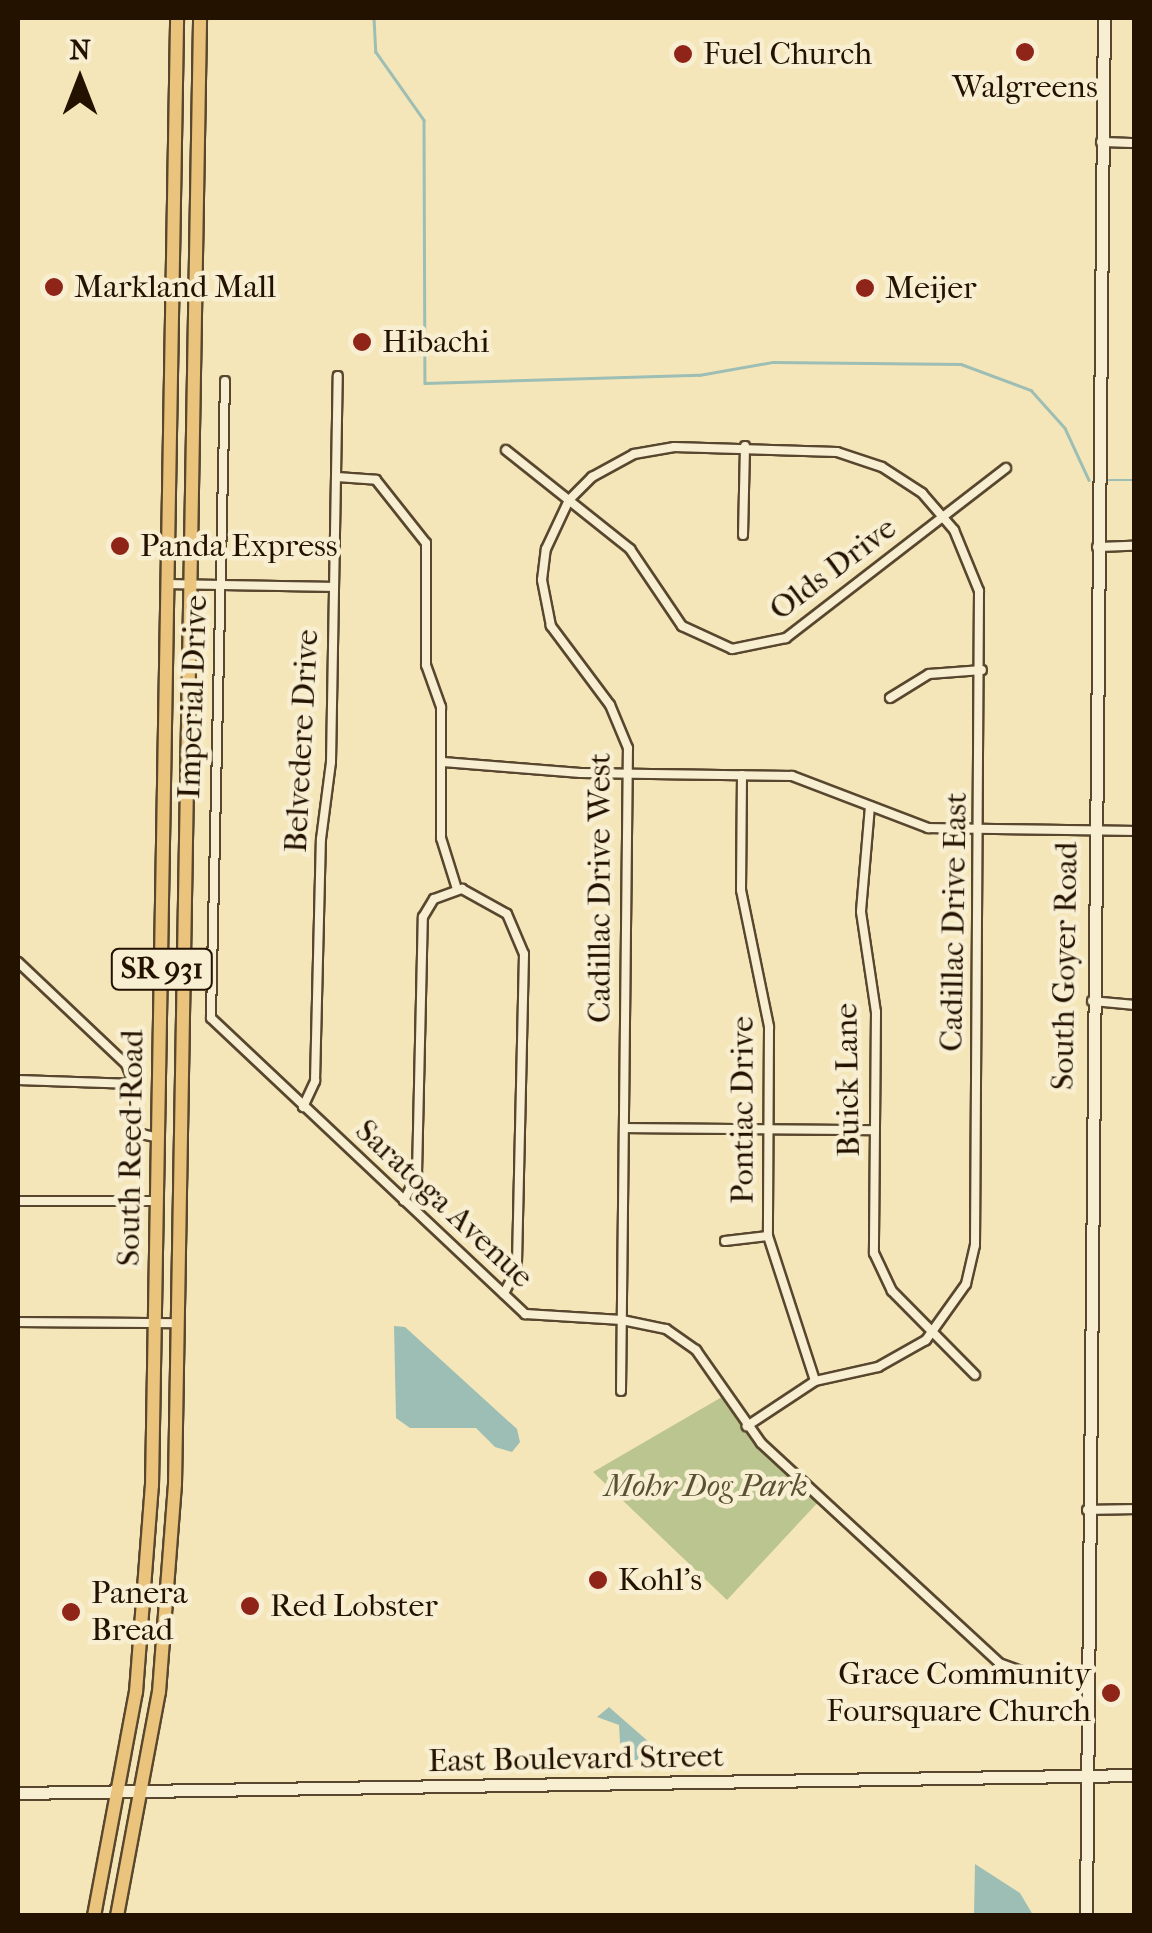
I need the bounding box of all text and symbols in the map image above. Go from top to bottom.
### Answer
north arrow [30,30,130,130]
text: N [69,33,91,66]
place label: Fuel Church [703,35,872,73]
marker: Walgreens [1014,41,1036,63]
marker: Fuel Church [672,43,694,65]
place label: Walgreens [952,68,1098,106]
place label: Markland Mall [74,268,276,306]
place label: Meijer [885,269,977,307]
marker: Markland Mall [43,276,65,298]
marker: Meijer [854,277,876,299]
place label: Hibachi [382,323,490,361]
marker: Hibachi [351,331,373,353]
street label: Olds Drive [762,509,904,629]
place label: Panda Express [140,527,338,565]
marker: Panda Express [109,535,131,557]
street label: Imperial Drive [170,594,216,800]
street label: Belvedere Drive [277,628,327,854]
street label: Cadillac Drive West [581,753,619,1023]
street label: Cadillac Drive East [933,792,975,1052]
street label: South Goyer Road [1044,841,1086,1091]
road number: SR 931 [110,944,214,994]
street label: Buick Lane [827,1003,869,1157]
street label: Pontiac Drive [724,1016,762,1204]
street label: South Reed Road [110,1029,152,1267]
street label: Saratoga Avenue [347,1112,541,1296]
park label: Mohr Dog Park [604,1467,808,1505]
place label: Kohl's [618,1561,702,1599]
marker: Kohl's [587,1569,609,1591]
place label: Panera Bread [91,1575,187,1650]
place label: Red Lobster [270,1587,438,1625]
marker: Red Lobster [239,1595,261,1617]
marker: Panera Bread [60,1601,82,1623]
place label: Grace Community Foursquare Church [826,1656,1091,1731]
marker: Grace Community Foursquare Church [1100,1682,1122,1704]
street label: East Boulevard Street [428,1737,724,1781]

